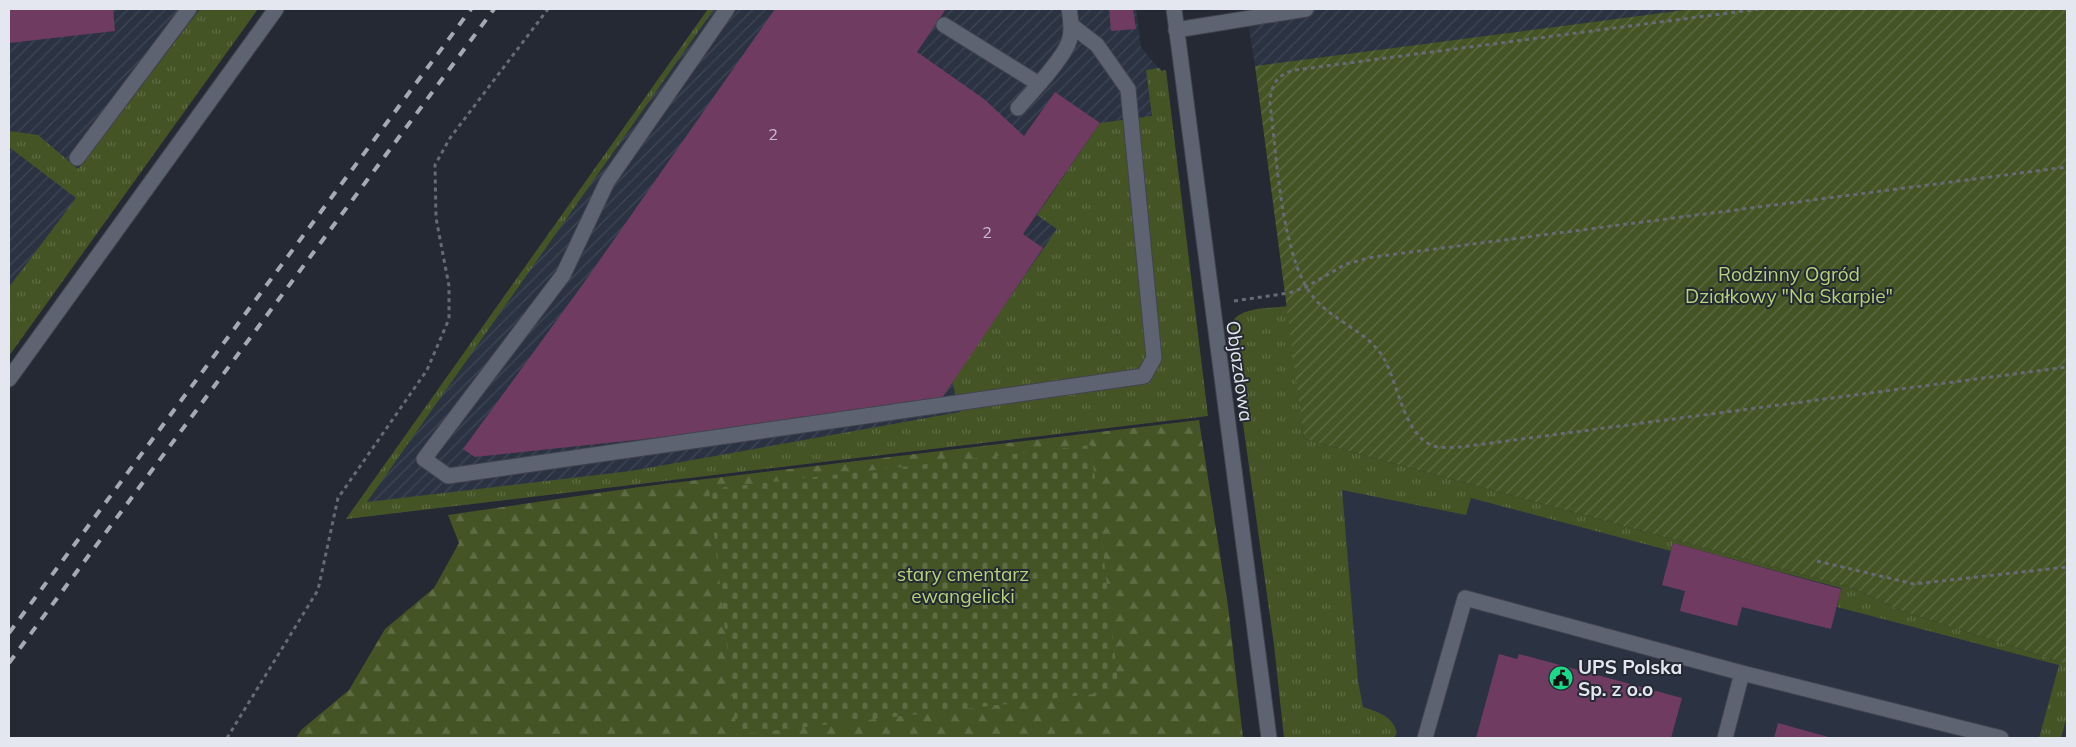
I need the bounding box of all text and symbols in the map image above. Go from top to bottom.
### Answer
house number: 2 [768,124,778,144]
house number: 2 [982,222,992,242]
park label: Rodzinny Ogród Działkowy "Na Skarpie" [1685,262,1893,308]
street label: Objazdowa [1221,319,1259,423]
park label: stary cmentarz ewangelicki [897,562,1029,608]
place label: UPS Polska Sp. z o.o [1578,655,1682,701]
public building icon: UPS Polska Sp. z o.o [1548,665,1574,691]

